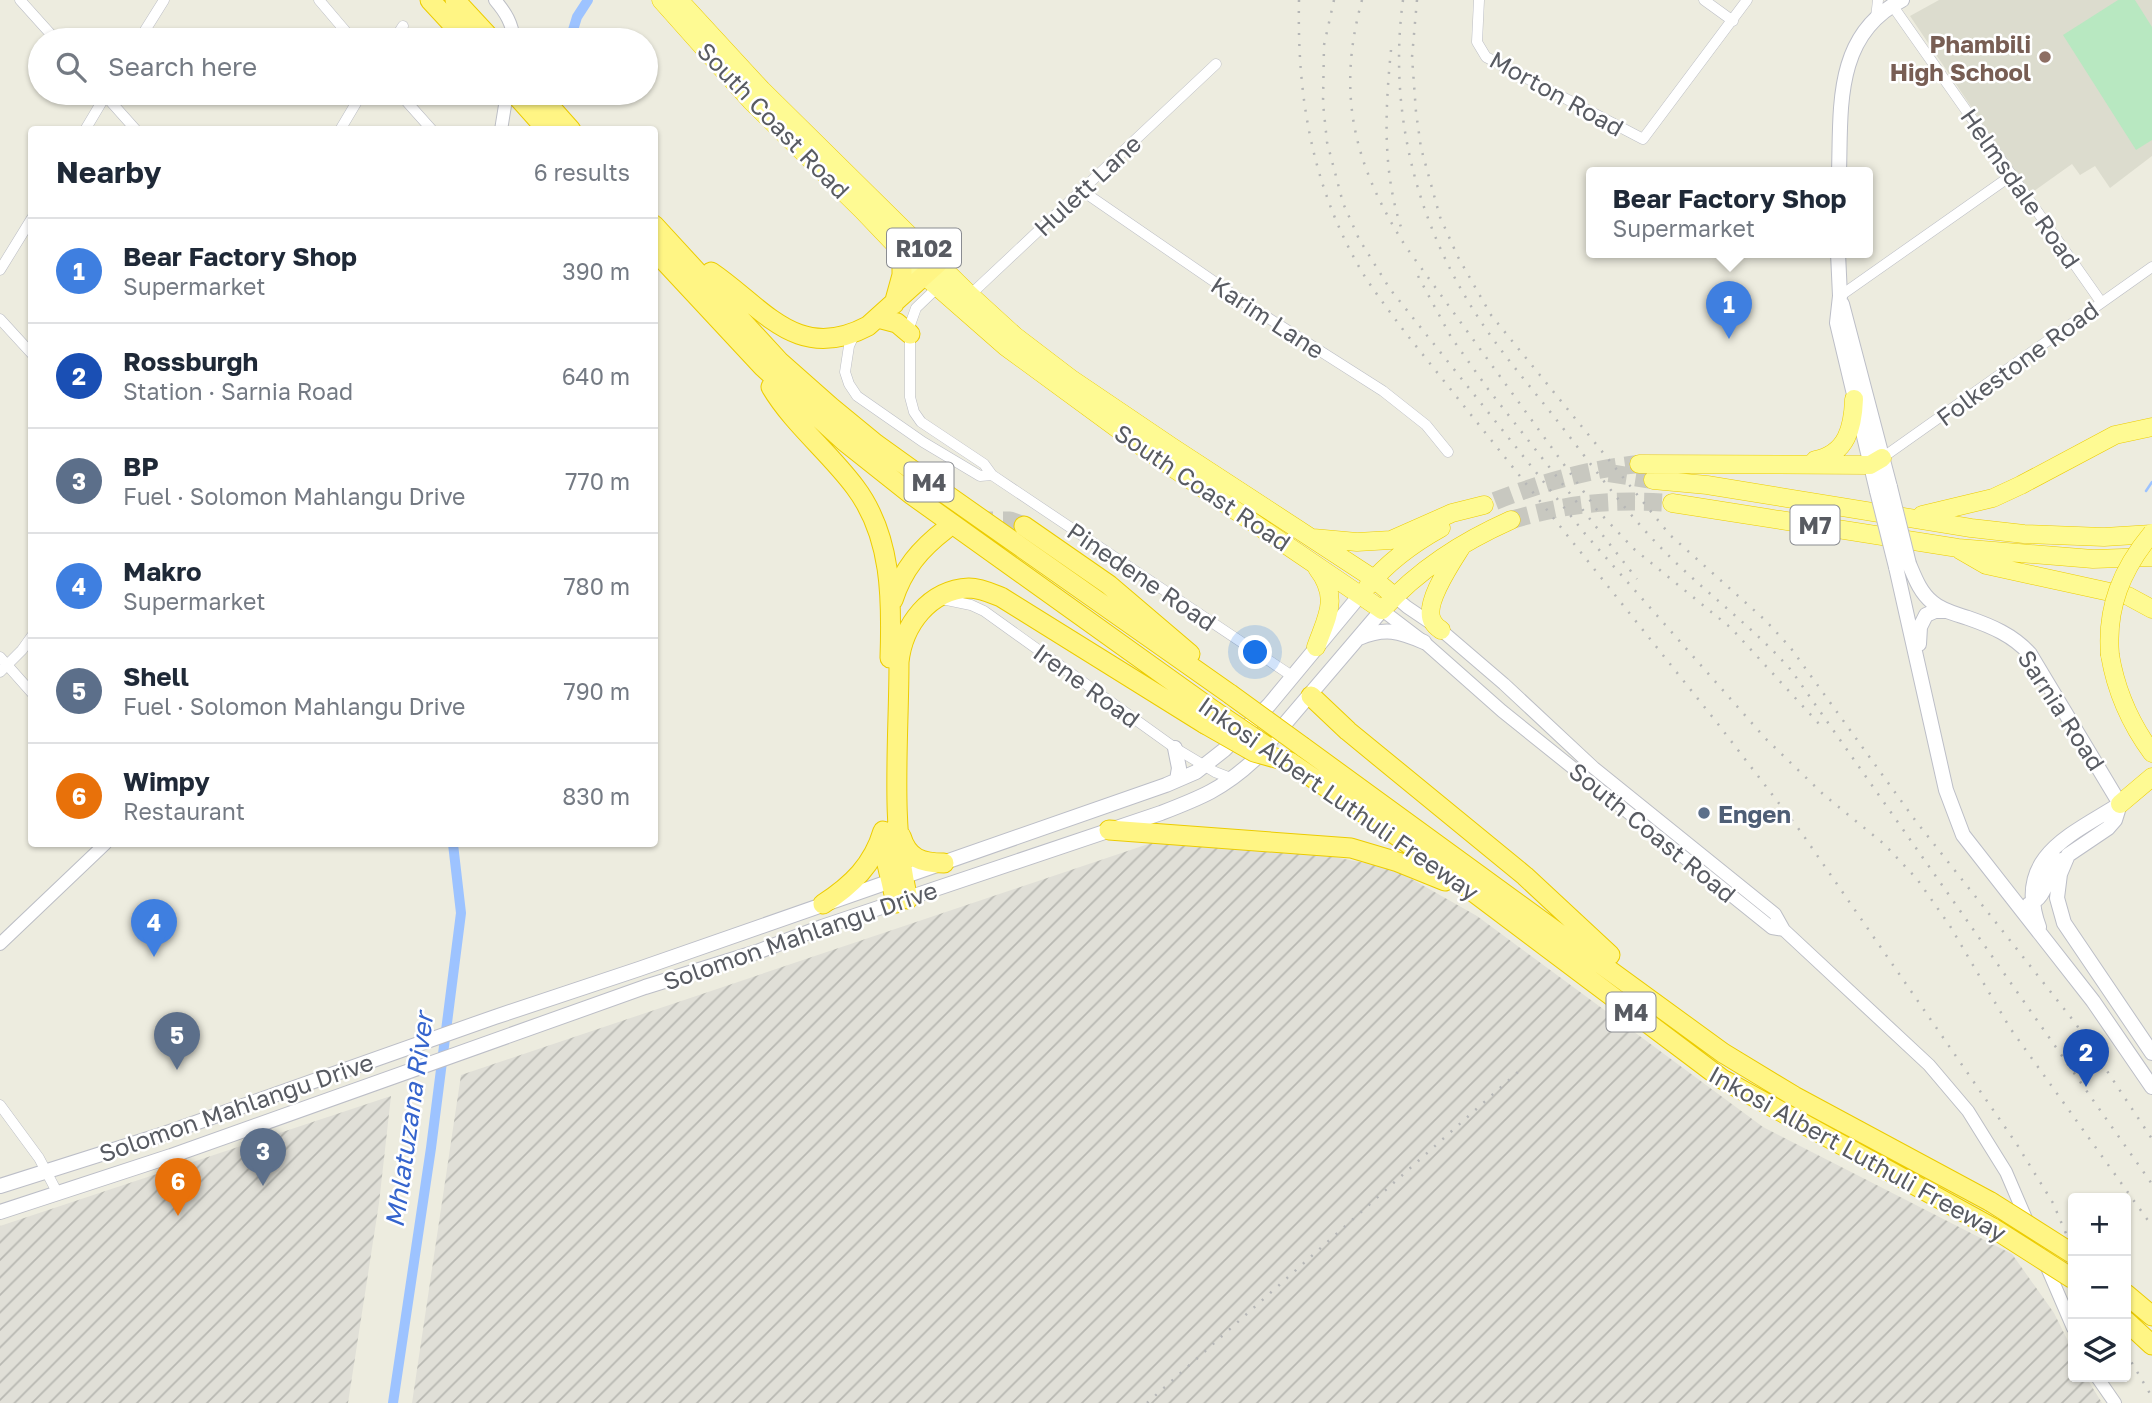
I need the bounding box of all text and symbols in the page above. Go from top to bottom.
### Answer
search box [28,28,658,105]
place label: Phambili High School [1890,29,2031,86]
street label: South Coast Road [692,36,856,204]
street label: Morton Road [1485,44,1629,142]
icon: search [52,48,90,86]
marker: Phambili High School [2037,49,2053,65]
text: Search here [108,51,257,82]
street label: Helmsdale Road [1955,103,2087,273]
street label: Hulett Lane [1028,128,1146,242]
text: Nearby [56,154,161,190]
text: 6 results [534,158,630,186]
popup [1586,167,1873,258]
text: Bear Factory Shop [1613,183,1847,214]
text: Supermarket [1613,214,1755,242]
road number: R102 [887,229,961,268]
text: Bear Factory Shop [123,241,357,272]
text: 1 [73,257,85,285]
text: 390 m [562,257,630,285]
street label: Karim Lane [1206,270,1330,364]
text: Supermarket [123,272,266,300]
pin: 1 [1706,281,1752,339]
street label: Folkestone Road [1930,294,2104,432]
text: Rossburgh [123,346,258,377]
text: 2 [72,362,86,390]
text: 640 m [562,362,630,390]
text: Station · Sarnia Road [123,377,353,405]
street label: South Coast Road [1109,417,1297,557]
text: BP [123,451,159,482]
road number: M4 [904,462,954,502]
text: 3 [72,467,86,495]
text: 770 m [565,467,630,495]
text: Fuel · Solomon Mahlangu Drive [123,482,465,510]
road number: M7 [1790,505,1840,544]
street label: Pinedene Road [1062,516,1222,636]
text: Makro [123,556,202,587]
text: 4 [72,572,86,600]
text: 780 m [563,572,630,600]
text: Supermarket [123,587,266,615]
your location [1238,635,1272,669]
street label: Irene Road [1028,637,1146,733]
street label: Sarnia Road [2012,644,2112,776]
text: Shell [123,661,189,692]
text: 5 [72,677,86,705]
text: 790 m [564,677,630,705]
street label: Inkosi Albert Luthuli Freeway [1193,690,1485,906]
text: Fuel · Solomon Mahlangu Drive [123,692,465,720]
street label: South Coast Road [1564,756,1742,908]
text: Wimpy [123,766,210,797]
text: 6 [72,782,86,810]
text: 830 m [562,782,630,810]
text: Restaurant [123,797,245,825]
place label: Engen [1718,799,1791,828]
marker: Engen [1696,805,1712,821]
street label: Solomon Mahlangu Drive [659,874,941,996]
pin: 4 [131,899,177,957]
road number: M4 [1606,993,1656,1032]
water label: Mhlatuzana River [379,1007,440,1229]
pin: 5 [154,1012,200,1070]
pin: 2 [2063,1029,2109,1087]
street label: Solomon Mahlangu Drive [95,1046,377,1168]
street label: Inkosi Albert Luthuli Freeway [1704,1059,2012,1247]
pin: 3 [240,1128,286,1186]
pin: 6 [155,1158,201,1216]
map controls [2068,1193,2131,1382]
button: + [2068,1193,2131,1256]
button: − [2068,1256,2131,1319]
button: layers [2068,1319,2131,1382]

